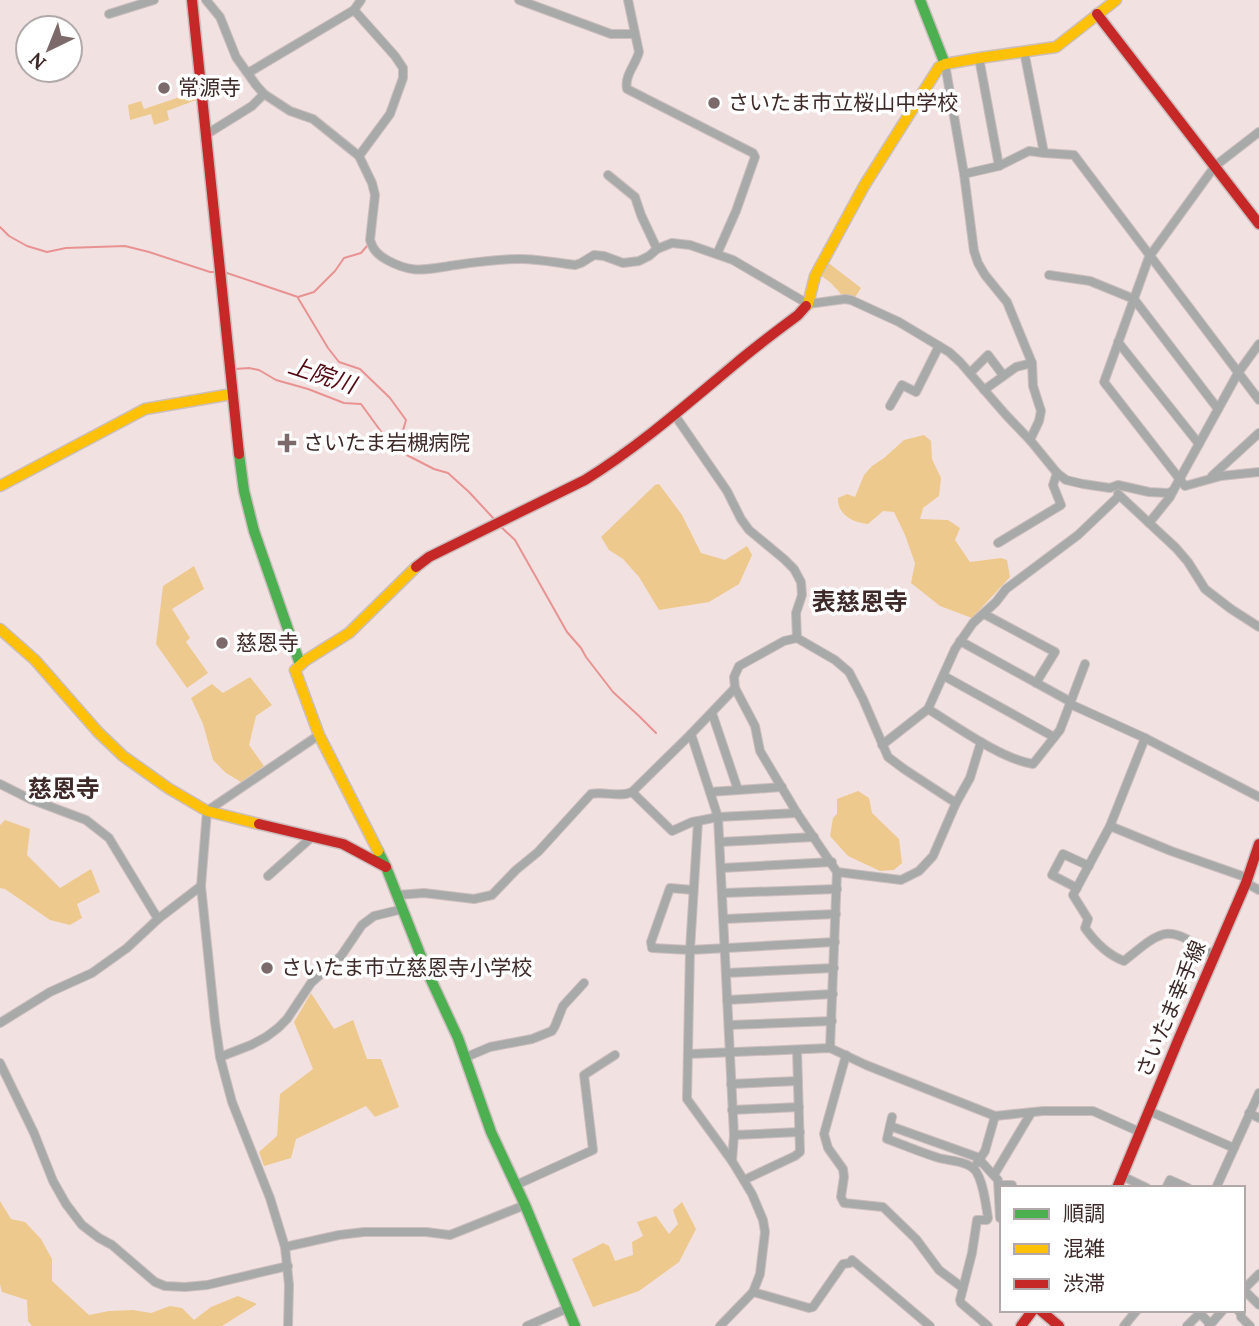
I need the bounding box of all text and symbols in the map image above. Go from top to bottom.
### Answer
north arrow [14,14,84,84]
text: N [24,47,51,75]
place label: 常源寺 [178,74,241,101]
marker: 常源寺 [156,80,172,96]
place label: さいたま市立桜山中学校 [728,89,958,116]
marker: さいたま市立桜山中学校 [706,95,722,111]
water label: 上院川 [285,350,362,400]
place label: さいたま岩槻病院 [303,429,470,456]
marker: さいたま岩槻病院 [277,433,297,453]
district label: 表慈恩寺 [812,586,908,617]
place label: 慈恩寺 [236,629,299,656]
marker: 慈恩寺 [214,635,230,651]
district label: 慈恩寺 [28,773,100,804]
street label: さいたま幸手線 [1130,936,1212,1081]
place label: さいたま市立慈恩寺小学校 [281,954,532,981]
marker: さいたま市立慈恩寺小学校 [259,960,275,976]
legend [1000,1186,1245,1312]
text: 順調 [1063,1200,1105,1227]
text: 混雑 [1063,1235,1105,1262]
text: 渋滞 [1063,1270,1105,1297]

